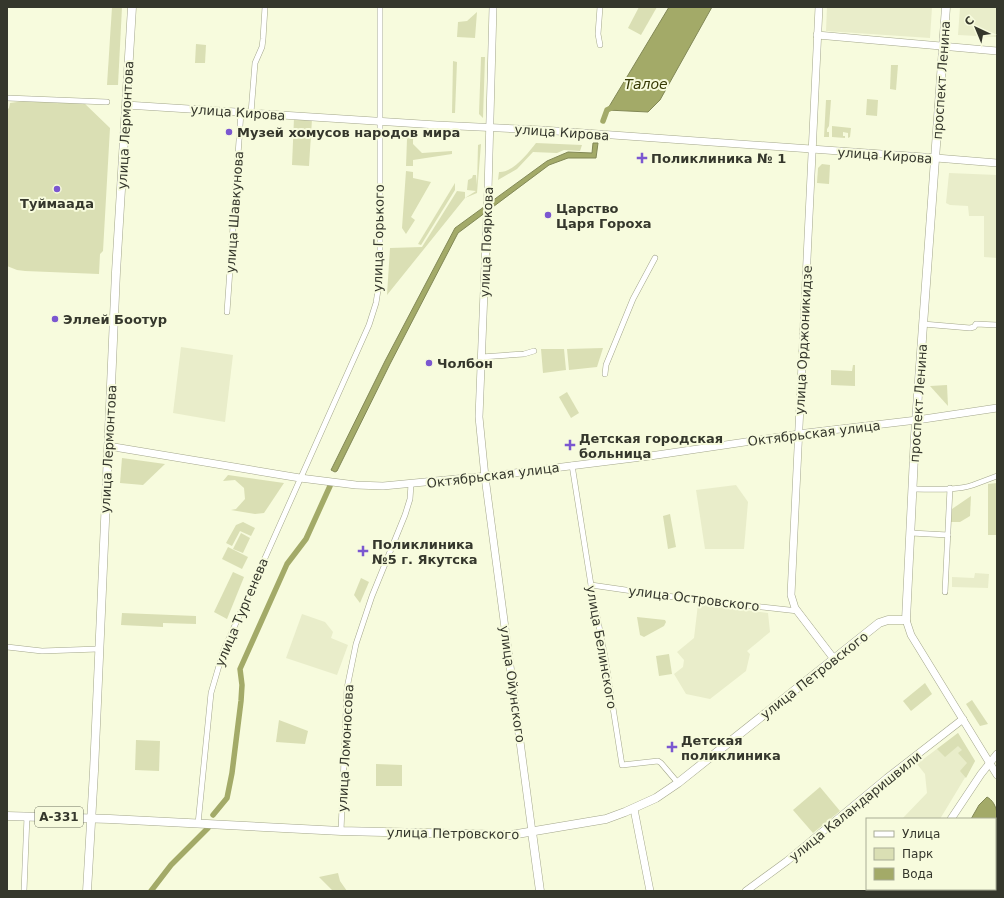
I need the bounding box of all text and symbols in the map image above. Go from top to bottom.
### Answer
north arrow [956,8,996,48]
text: С [962,14,977,29]
street label: проспект Ленина [930,20,953,140]
street label: улица Лермонтова [115,60,136,190]
water label: Талое [624,76,668,92]
street label: улица Кирова [190,102,286,123]
street label: улица Кирова [514,122,610,143]
place label: Музей хомусов народов мира [237,125,460,140]
marker: Музей хомусов народов мира [224,127,234,137]
street label: улица Кирова [837,145,933,166]
street label: улица Шавкунова [223,150,246,274]
place label: Поликлиника № 1 [651,151,786,166]
marker: Поликлиника № 1 [636,152,648,164]
marker: Туймаада [52,184,62,194]
street label: улица Горького [370,184,387,292]
street label: улица Пояркова [477,186,496,298]
place label: Туймаада [20,196,94,211]
place label: Царство Царя Гороха [556,201,652,231]
marker: Царство Царя Гороха [543,210,553,220]
street label: улица Орджоникидзе [792,265,815,415]
place label: Эллей Боотур [63,312,167,327]
marker: Эллей Боотур [50,314,60,324]
street label: проспект Ленина [907,343,930,463]
place label: Чолбон [437,356,493,371]
marker: Чолбон [424,358,434,368]
street label: улица Лермонтова [98,384,119,514]
street label: Октябрьская улица [747,418,881,449]
place label: Детская городская больница [579,431,723,461]
marker: Детская городская больница [564,439,576,451]
street label: Октябрьская улица [426,460,560,491]
place label: Поликлиника №5 г. Якутска [372,537,478,567]
marker: Поликлиника №5 г. Якутска [357,545,369,557]
street label: улица Тургенева [212,556,271,669]
street label: улица Островского [628,583,760,614]
street label: улица Белинского [583,584,620,710]
street label: улица Ойунского [497,625,528,744]
street label: улица Петровского [758,629,871,722]
street label: улица Ломоносова [335,684,356,812]
place label: Детская поликлиника [681,733,781,763]
marker: Детская поликлиника [666,741,678,753]
street label: улица Каландаришвили [786,748,924,864]
road number: А-331 [35,807,83,827]
legend [866,818,996,890]
street label: улица Петровского [387,825,519,842]
text: Улица [902,827,940,841]
text: Парк [902,847,933,861]
text: Вода [902,867,933,881]

